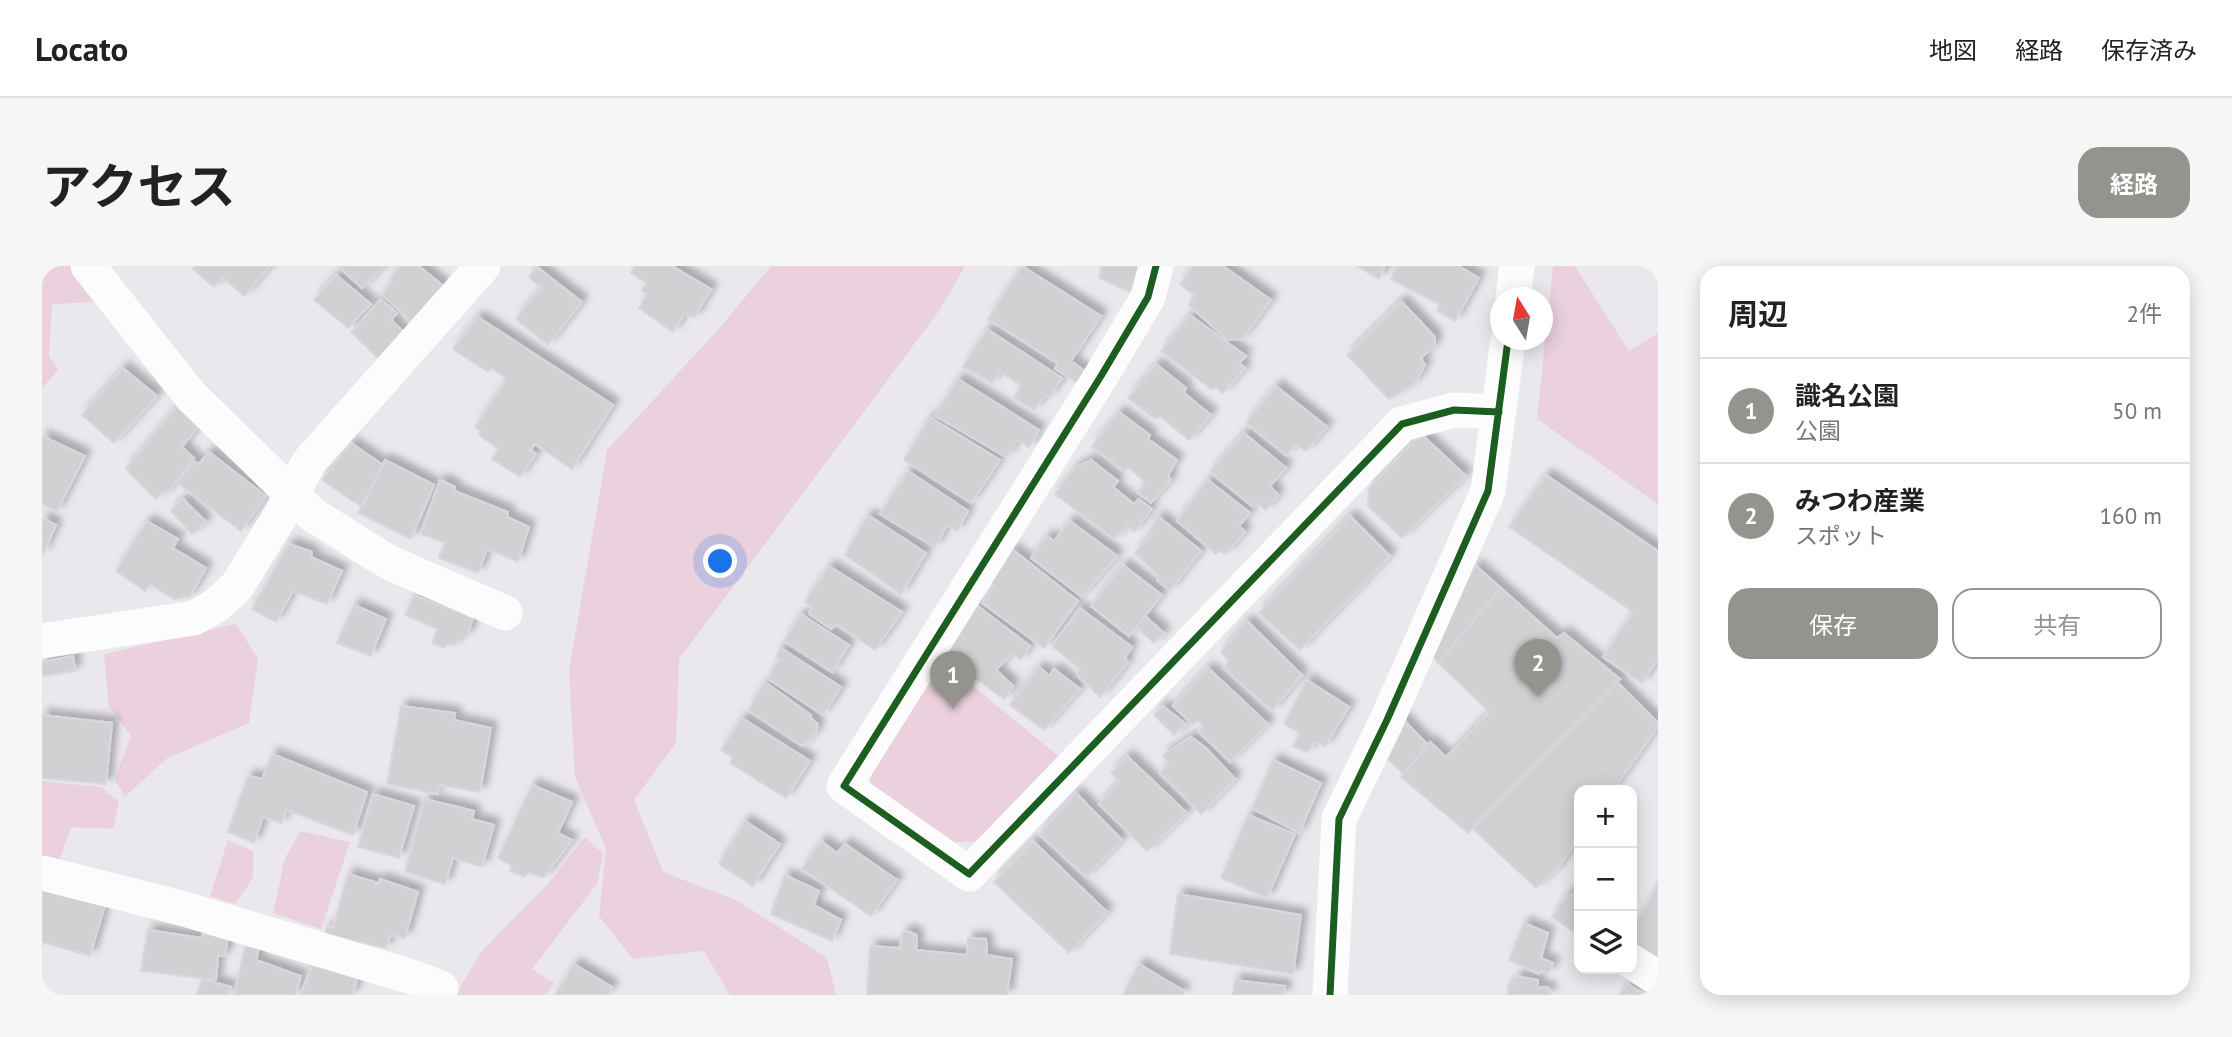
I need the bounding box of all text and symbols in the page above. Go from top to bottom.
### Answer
text: Locato [35,27,128,70]
text: 地図 [1929,35,1977,66]
text: 経路 [2015,35,2063,66]
text: 保存済み [2101,35,2197,66]
button: 経路 [2078,147,2190,218]
text: アクセス [42,154,236,218]
north arrow [1490,287,1553,350]
text: 周辺 [1728,294,1788,333]
text: 2件 [2126,299,2162,328]
text: 識名公園 [1795,379,1899,412]
text: 1 [1744,396,1758,425]
text: 50 m [2112,396,2162,425]
text: 公園 [1795,416,1841,445]
text: みつわ産業 [1795,484,1925,517]
text: 2 [1744,501,1758,530]
text: 160 m [2100,501,2162,530]
text: スポット [1795,521,1887,550]
your location [703,544,737,578]
button: 保存 [1728,588,1938,659]
button: 共有 [1952,588,2162,659]
pin: 2 [1515,639,1561,697]
pin: 1 [930,651,976,709]
map controls [1574,785,1637,974]
button: + [1574,785,1637,848]
button: − [1574,848,1637,911]
button: layers [1574,911,1637,974]

